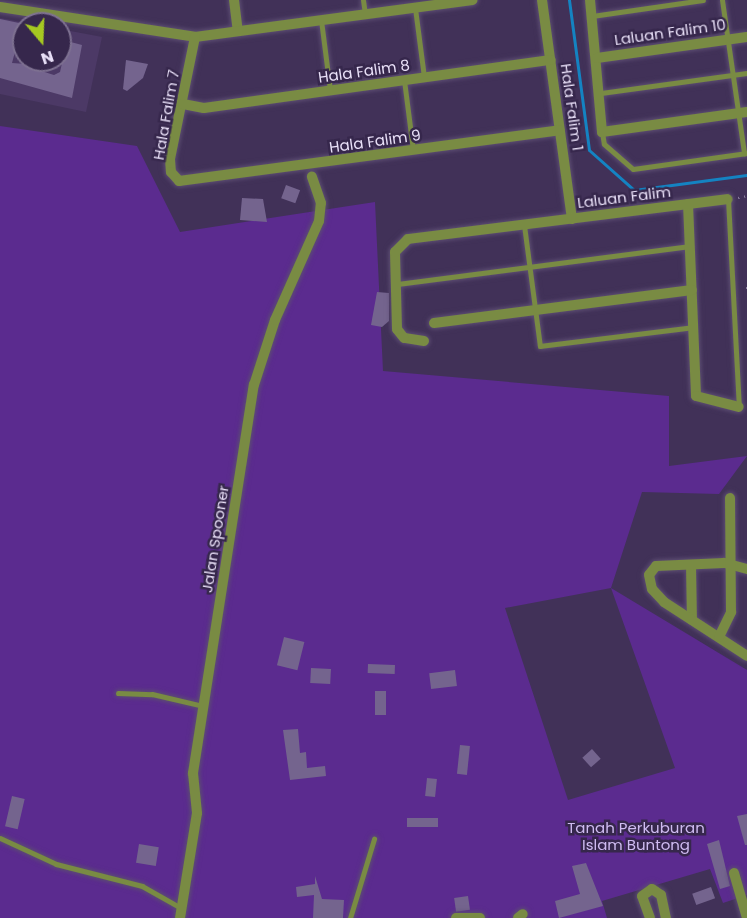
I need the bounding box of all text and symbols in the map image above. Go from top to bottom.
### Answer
north arrow [12,12,72,72]
street label: Laluan Falim 10 [613,15,727,49]
text: N [38,45,57,70]
street label: Hala Falim 8 [317,56,411,86]
street label: Hala Falim 1 [557,62,587,152]
street label: Hala Falim 7 [149,69,183,161]
street label: Hala Falim 9 [328,126,422,156]
street label: Laluan Falim [576,182,672,212]
street label: Jalan Spooner [198,484,232,594]
park label: Tanah Perkuburan Islam Buntong [567,818,705,853]

